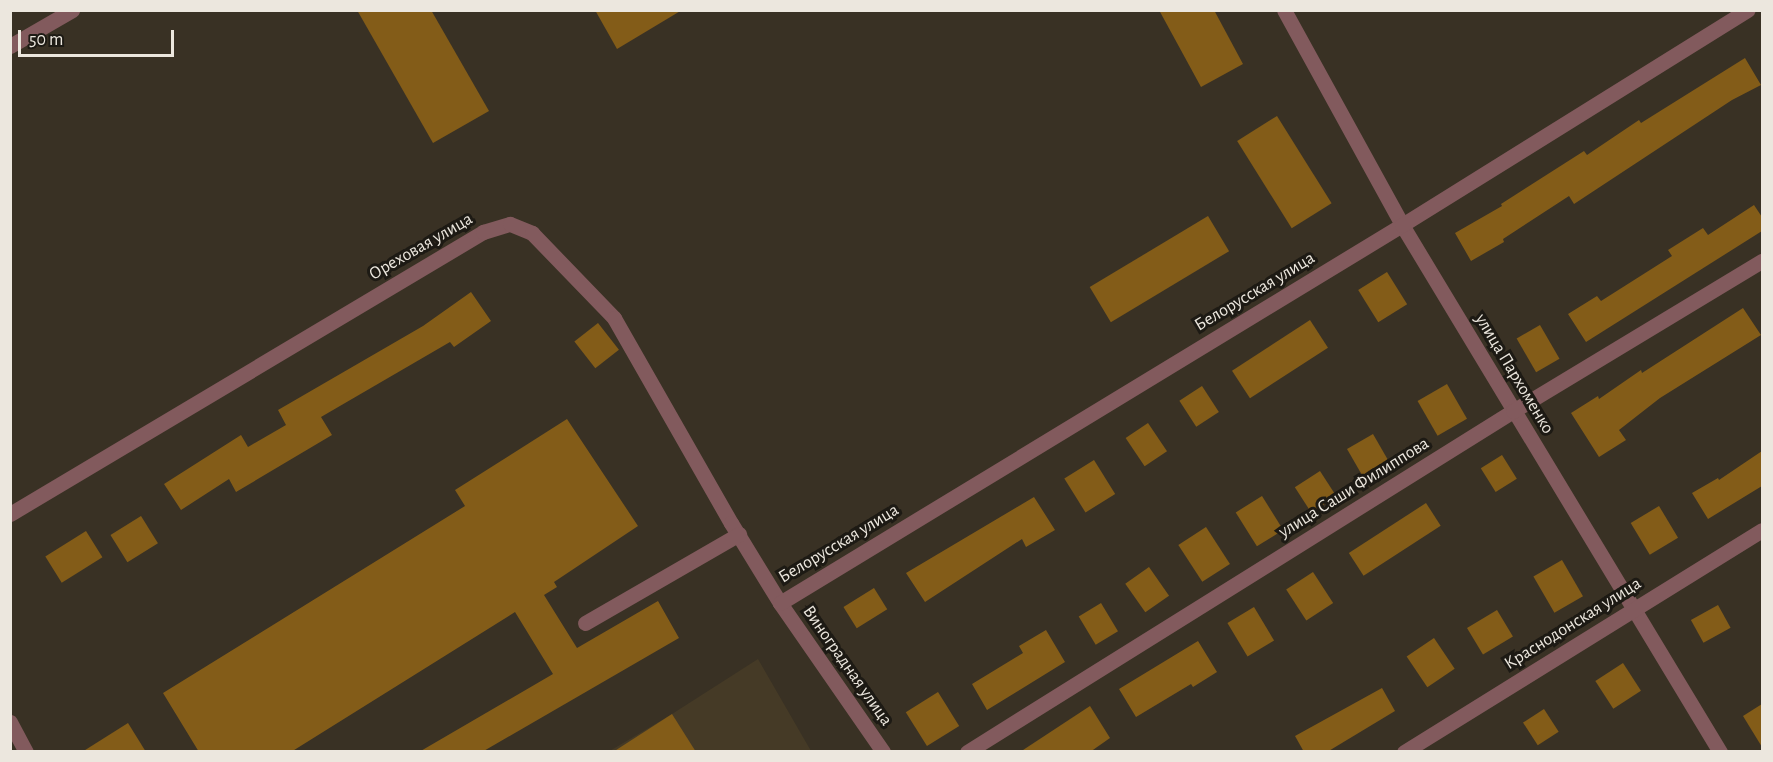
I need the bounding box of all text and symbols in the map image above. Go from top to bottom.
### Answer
scale bar [21,18,177,56]
text: 50 m [29,31,63,49]
street label: Ореховая улица [365,209,477,285]
street label: Белорусская улица [1191,248,1319,336]
street label: улица Пархоменко [1470,310,1558,438]
street label: улица Саши Филиппова [1275,433,1433,543]
street label: Белорусская улица [775,500,903,588]
street label: Краснодонская улица [1501,573,1645,675]
street label: Виноградная улица [797,602,897,730]

